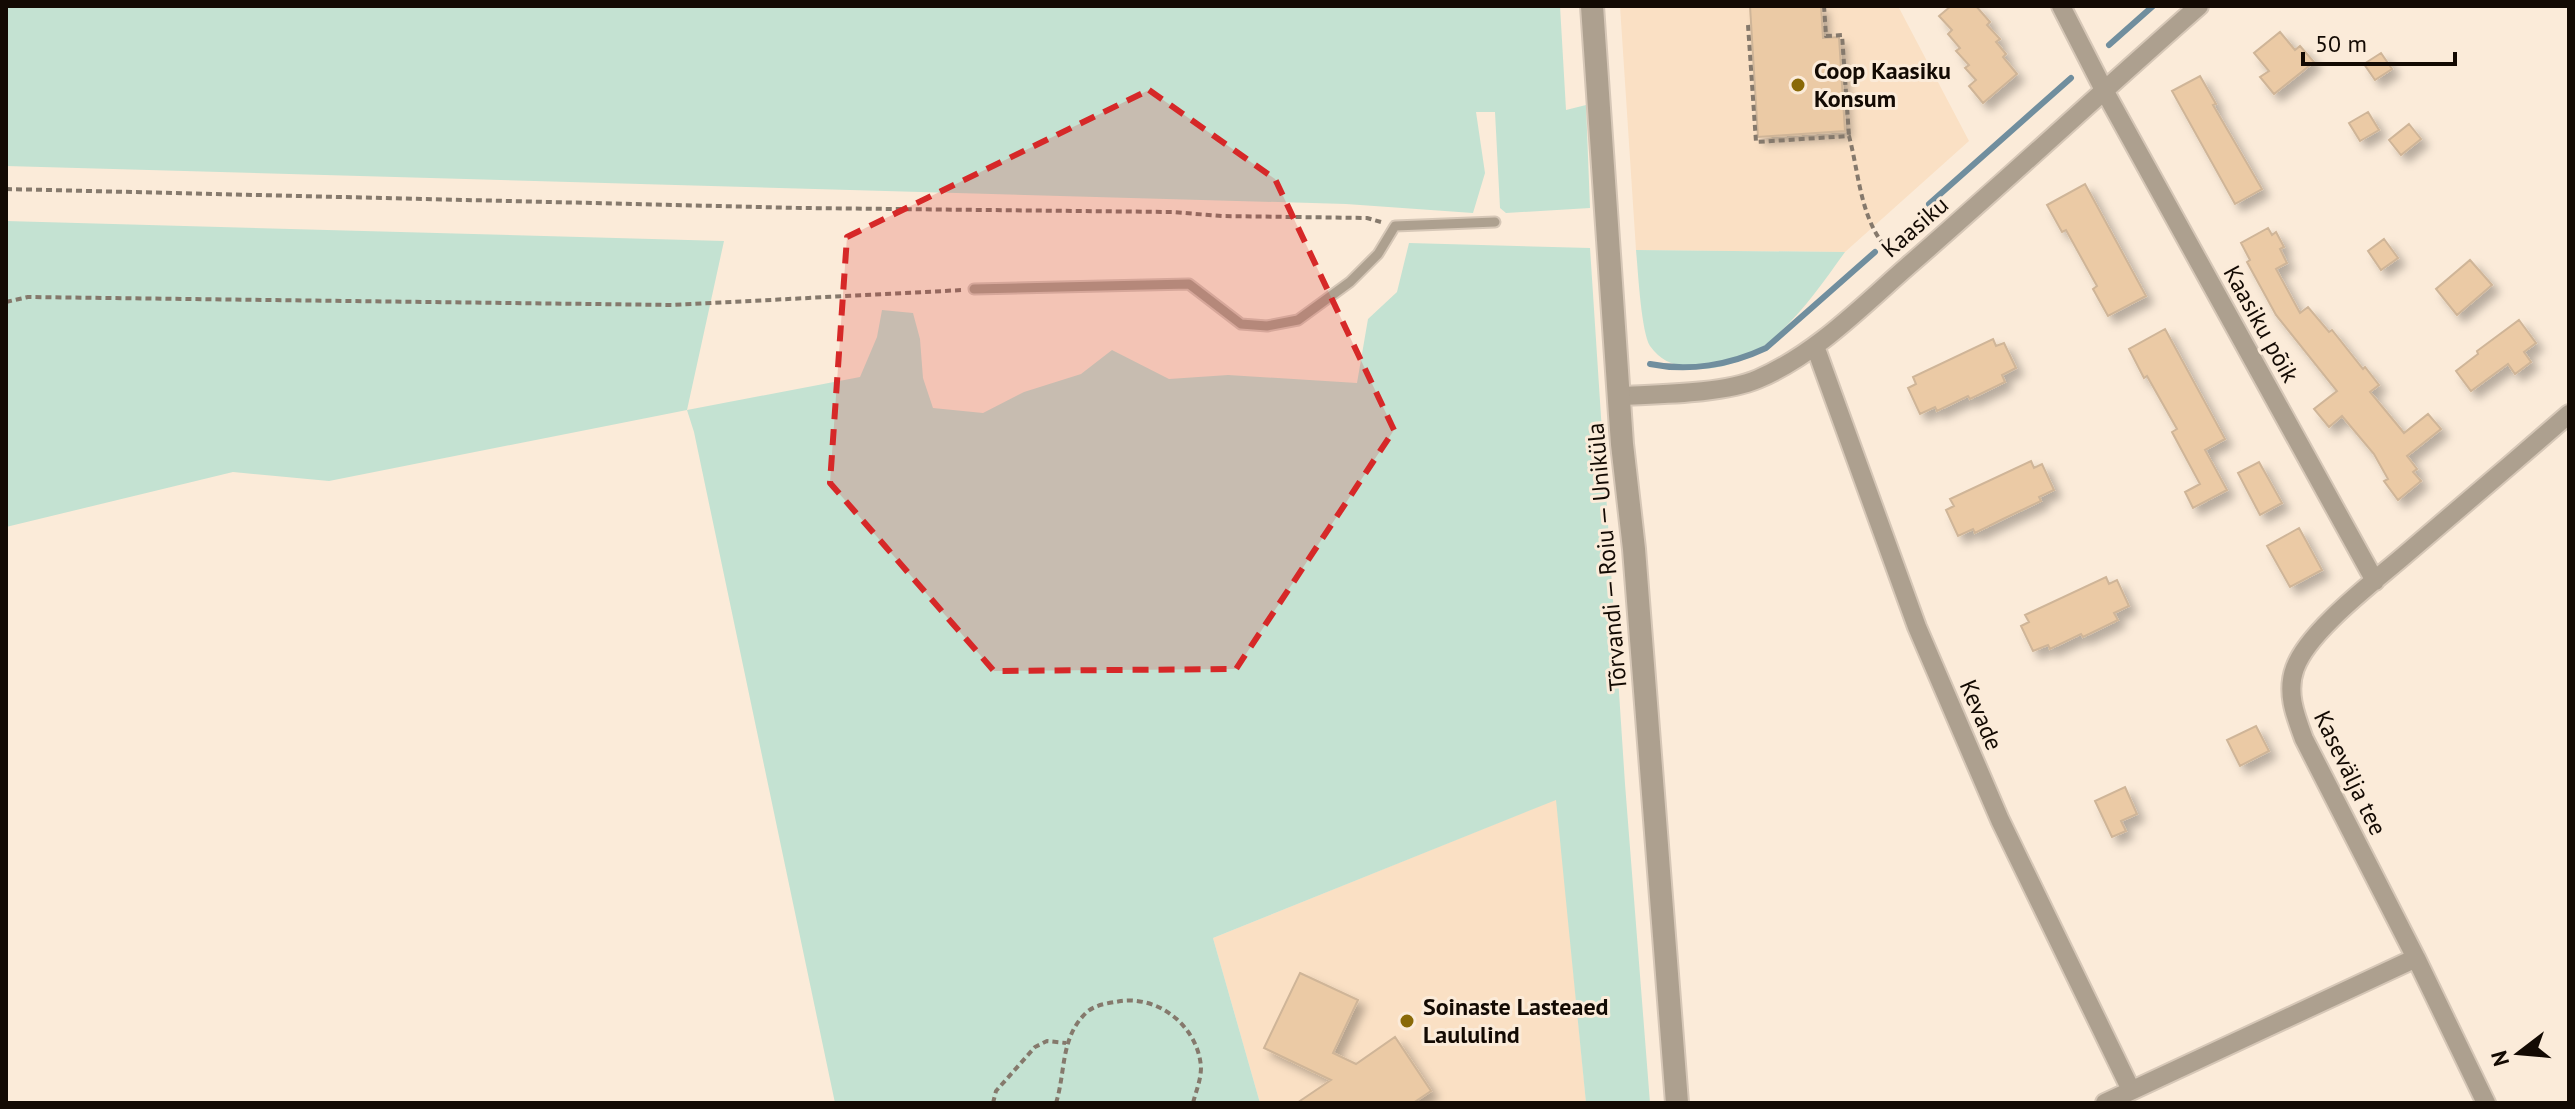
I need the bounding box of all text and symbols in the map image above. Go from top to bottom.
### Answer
scale bar [2303,16,2455,66]
text: 50 m [2315,28,2367,59]
place label: Coop Kaasiku Konsum [1814,55,1951,114]
marker: Coop Kaasiku Konsum [1789,76,1807,94]
street label: Kaasiku [1875,189,1955,264]
street label: Kaasiku põik [2217,260,2306,388]
street label: Tõrvandi — Roiu — Uniküla [1579,422,1634,692]
street label: Kevade [1953,675,2010,755]
street label: Kasevälja tee [2307,705,2394,840]
place label: Soinaste Lasteaed Laululind [1423,991,1609,1050]
marker: Soinaste Lasteaed Laululind [1398,1012,1416,1030]
north arrow [2479,1013,2559,1093]
text: N [2484,1048,2515,1069]

